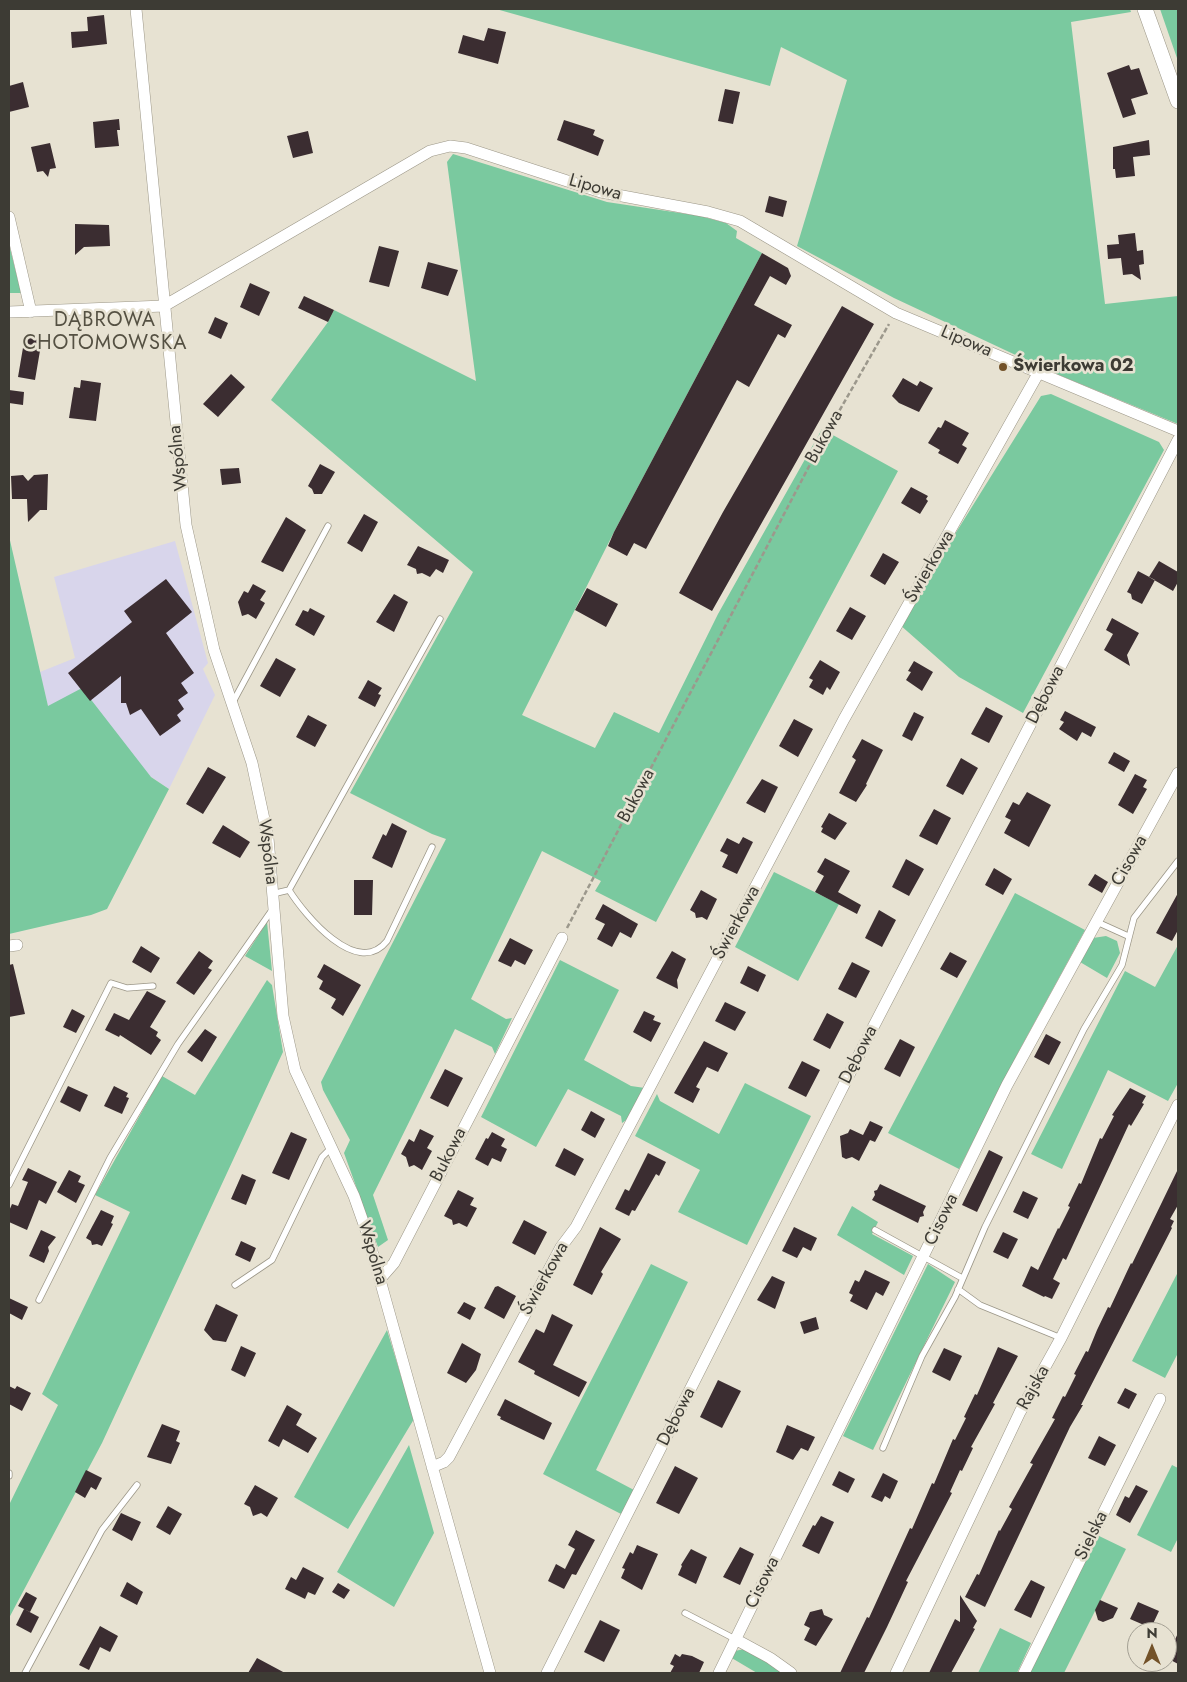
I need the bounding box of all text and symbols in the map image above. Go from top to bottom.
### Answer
street label: Lipowa [566,170,624,206]
district label: DĄBROWA CHOTOMOWSKA [21,309,189,356]
street label: Lipowa [937,322,995,362]
place label: Świerkowa 02 [1013,356,1134,378]
marker: Świerkowa 02 [997,361,1009,373]
street label: Bukowa [802,407,848,467]
street label: Wspólna [165,424,193,492]
street label: Świerkowa [901,527,959,607]
street label: Dębowa [1022,662,1070,728]
street label: Bukowa [614,766,660,826]
street label: Wspólna [252,818,282,886]
street label: Cisowa [1107,832,1153,890]
street label: Świerkowa [709,882,765,964]
street label: Dębowa [835,1022,883,1088]
street label: Bukowa [426,1124,472,1186]
street label: Cisowa [920,1191,964,1249]
street label: Wspólna [352,1218,392,1288]
street label: Świerkowa [516,1239,574,1319]
street label: Rajska [1013,1362,1055,1414]
street label: Dębowa [653,1384,701,1450]
street label: Sielska [1071,1508,1113,1564]
street label: Cisowa [741,1554,785,1612]
north arrow [1127,1622,1177,1672]
text: N [1146,1623,1158,1643]

